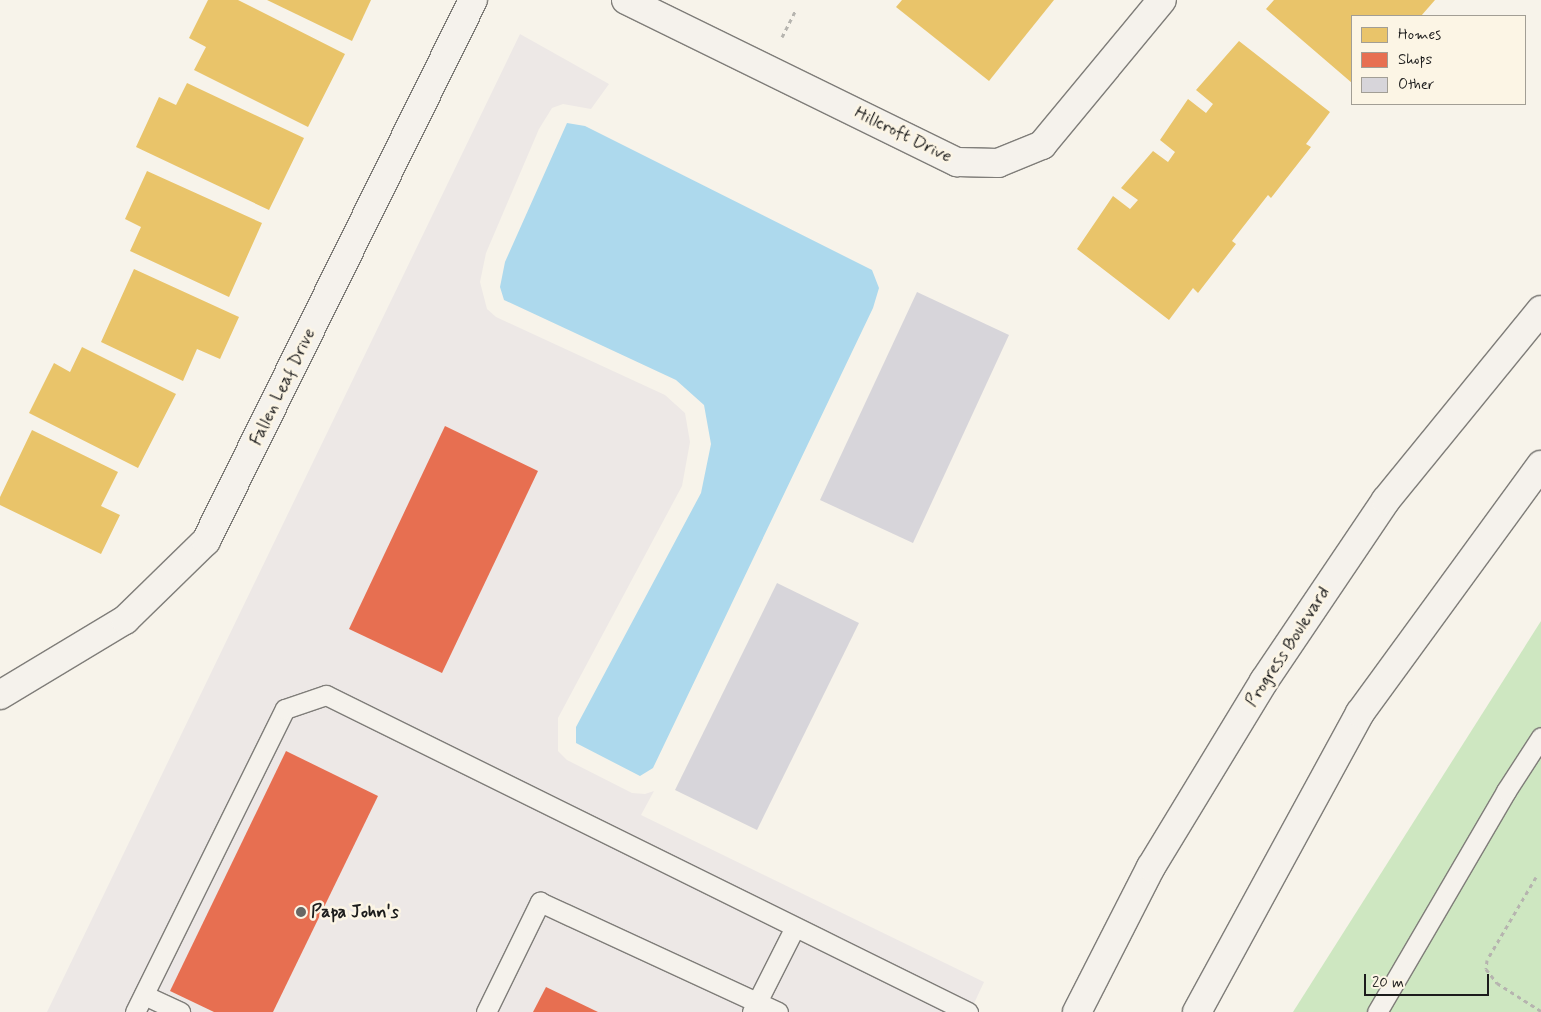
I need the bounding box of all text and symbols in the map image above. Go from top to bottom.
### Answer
legend [1351,15,1526,105]
text: Homes [1398,25,1441,45]
text: Shops [1398,50,1432,70]
text: Other [1398,75,1434,95]
street label: Hillcroft Drive [851,102,955,168]
street label: Fallen Leaf Drive [245,324,321,450]
street label: Progress Boulevard [1241,583,1335,711]
place label: Papa John's [311,901,403,923]
marker: Papa John's [295,906,307,918]
scale bar [1366,964,1491,996]
text: 20 m [1372,973,1404,993]

